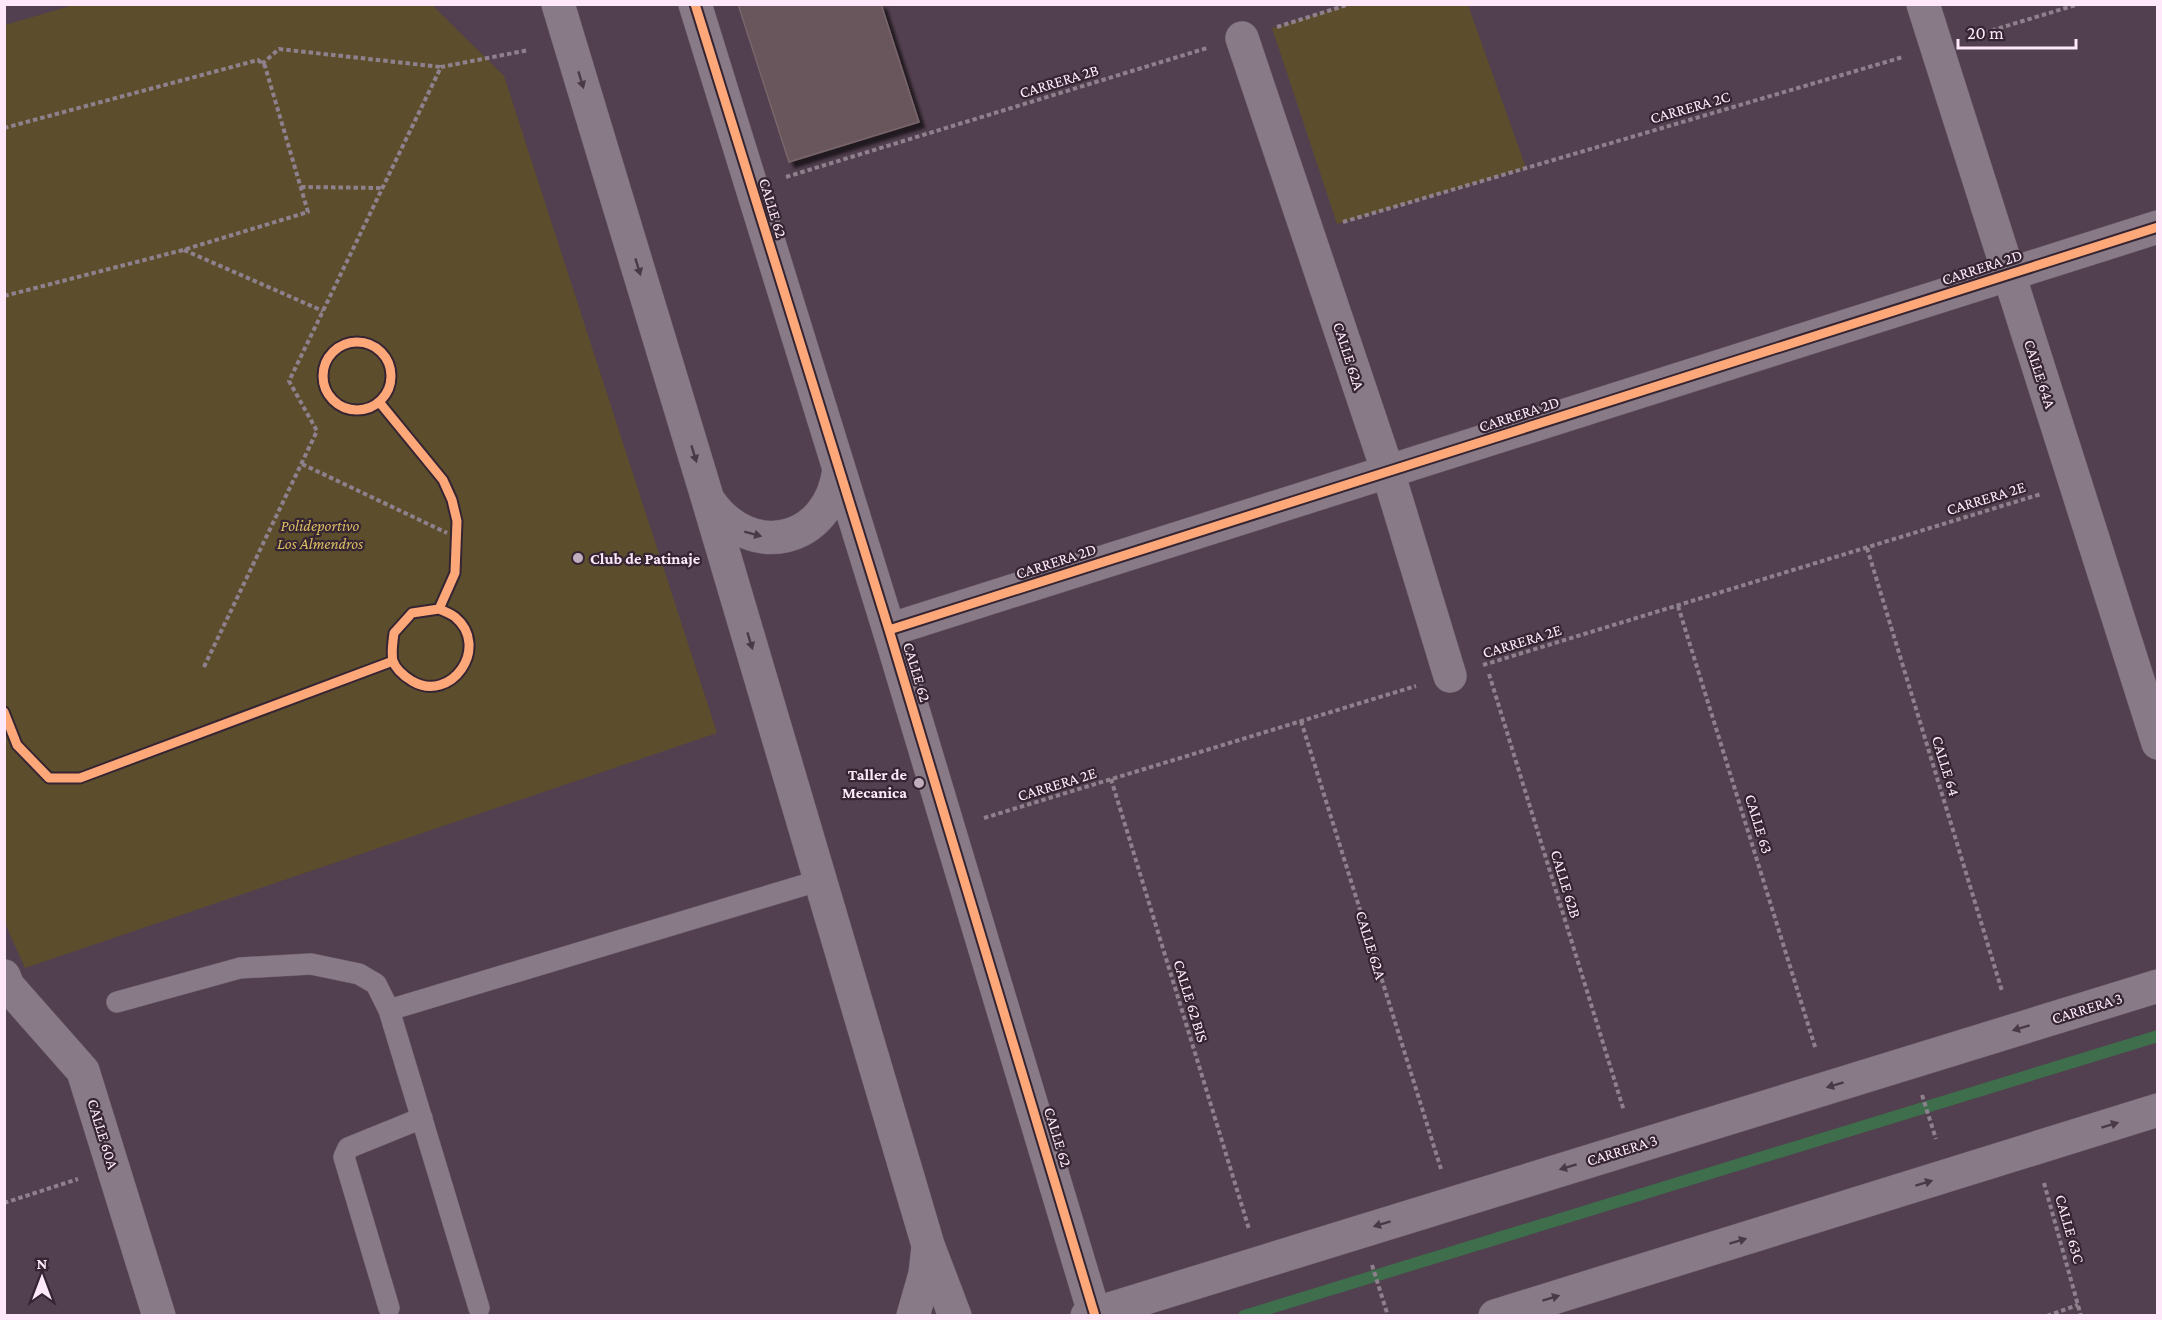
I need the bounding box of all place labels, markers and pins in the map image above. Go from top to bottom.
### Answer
place label: Club de Patinaje [590,550,701,568]
marker: Club de Patinaje [571,551,585,565]
place label: Taller de Mecanica [842,766,908,801]
marker: Taller de Mecanica [912,776,926,790]

